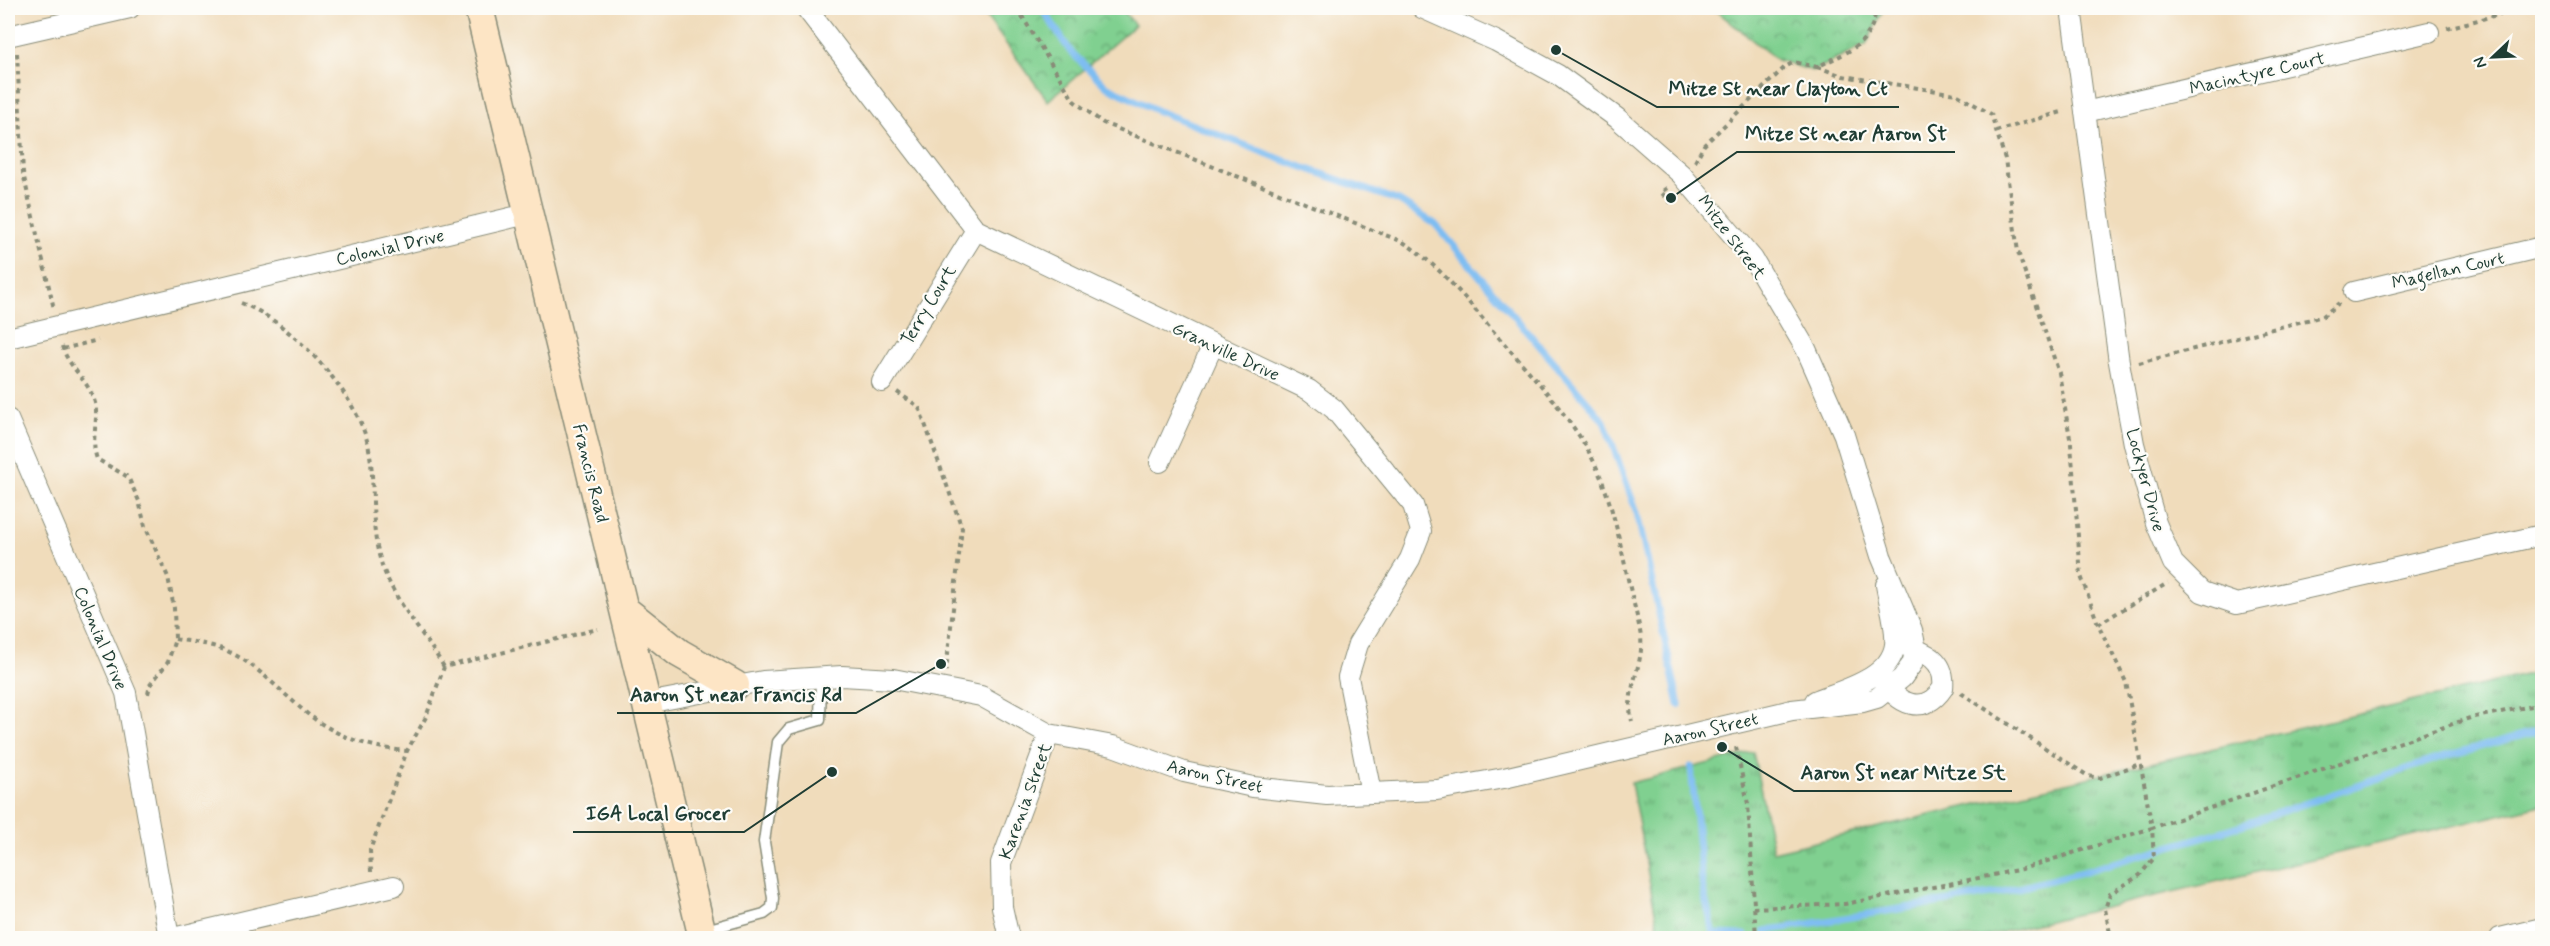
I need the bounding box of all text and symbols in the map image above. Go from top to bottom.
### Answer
north arrow [2463,27,2523,87]
street label: Macintyre Court [2187,47,2327,101]
text: N [2469,53,2492,71]
callout: Mitze St near Clayton Ct [1657,69,1899,107]
text: Mitze St near Clayton Ct [1668,76,1888,103]
callout: Mitze St near Aaron St [1737,114,1955,152]
text: Mitze St near Aaron St [1745,121,1948,148]
street label: Mitze Street [1691,190,1771,285]
street label: Colonial Drive [334,224,447,272]
street label: Magellan Court [2389,246,2508,298]
street label: Terry Court [896,261,962,350]
street label: Granville Drive [1168,316,1283,387]
street label: Francis Road [566,421,614,525]
street label: Lockyer Drive [2120,426,2170,535]
street label: Colonial Drive [67,583,133,694]
callout: Aaron St near Francis Rd [617,675,856,713]
text: Aaron St near Francis Rd [630,682,842,709]
street label: Aaron Street [1660,707,1761,753]
street label: Karenia Street [994,739,1058,863]
callout: Aaron St near Mitze St [1794,753,2012,791]
street label: Aaron Street [1164,754,1265,800]
text: Aaron St near Mitze St [1801,760,2007,787]
callout: IGA Local Grocer [573,794,744,832]
text: IGA Local Grocer [586,801,731,828]

